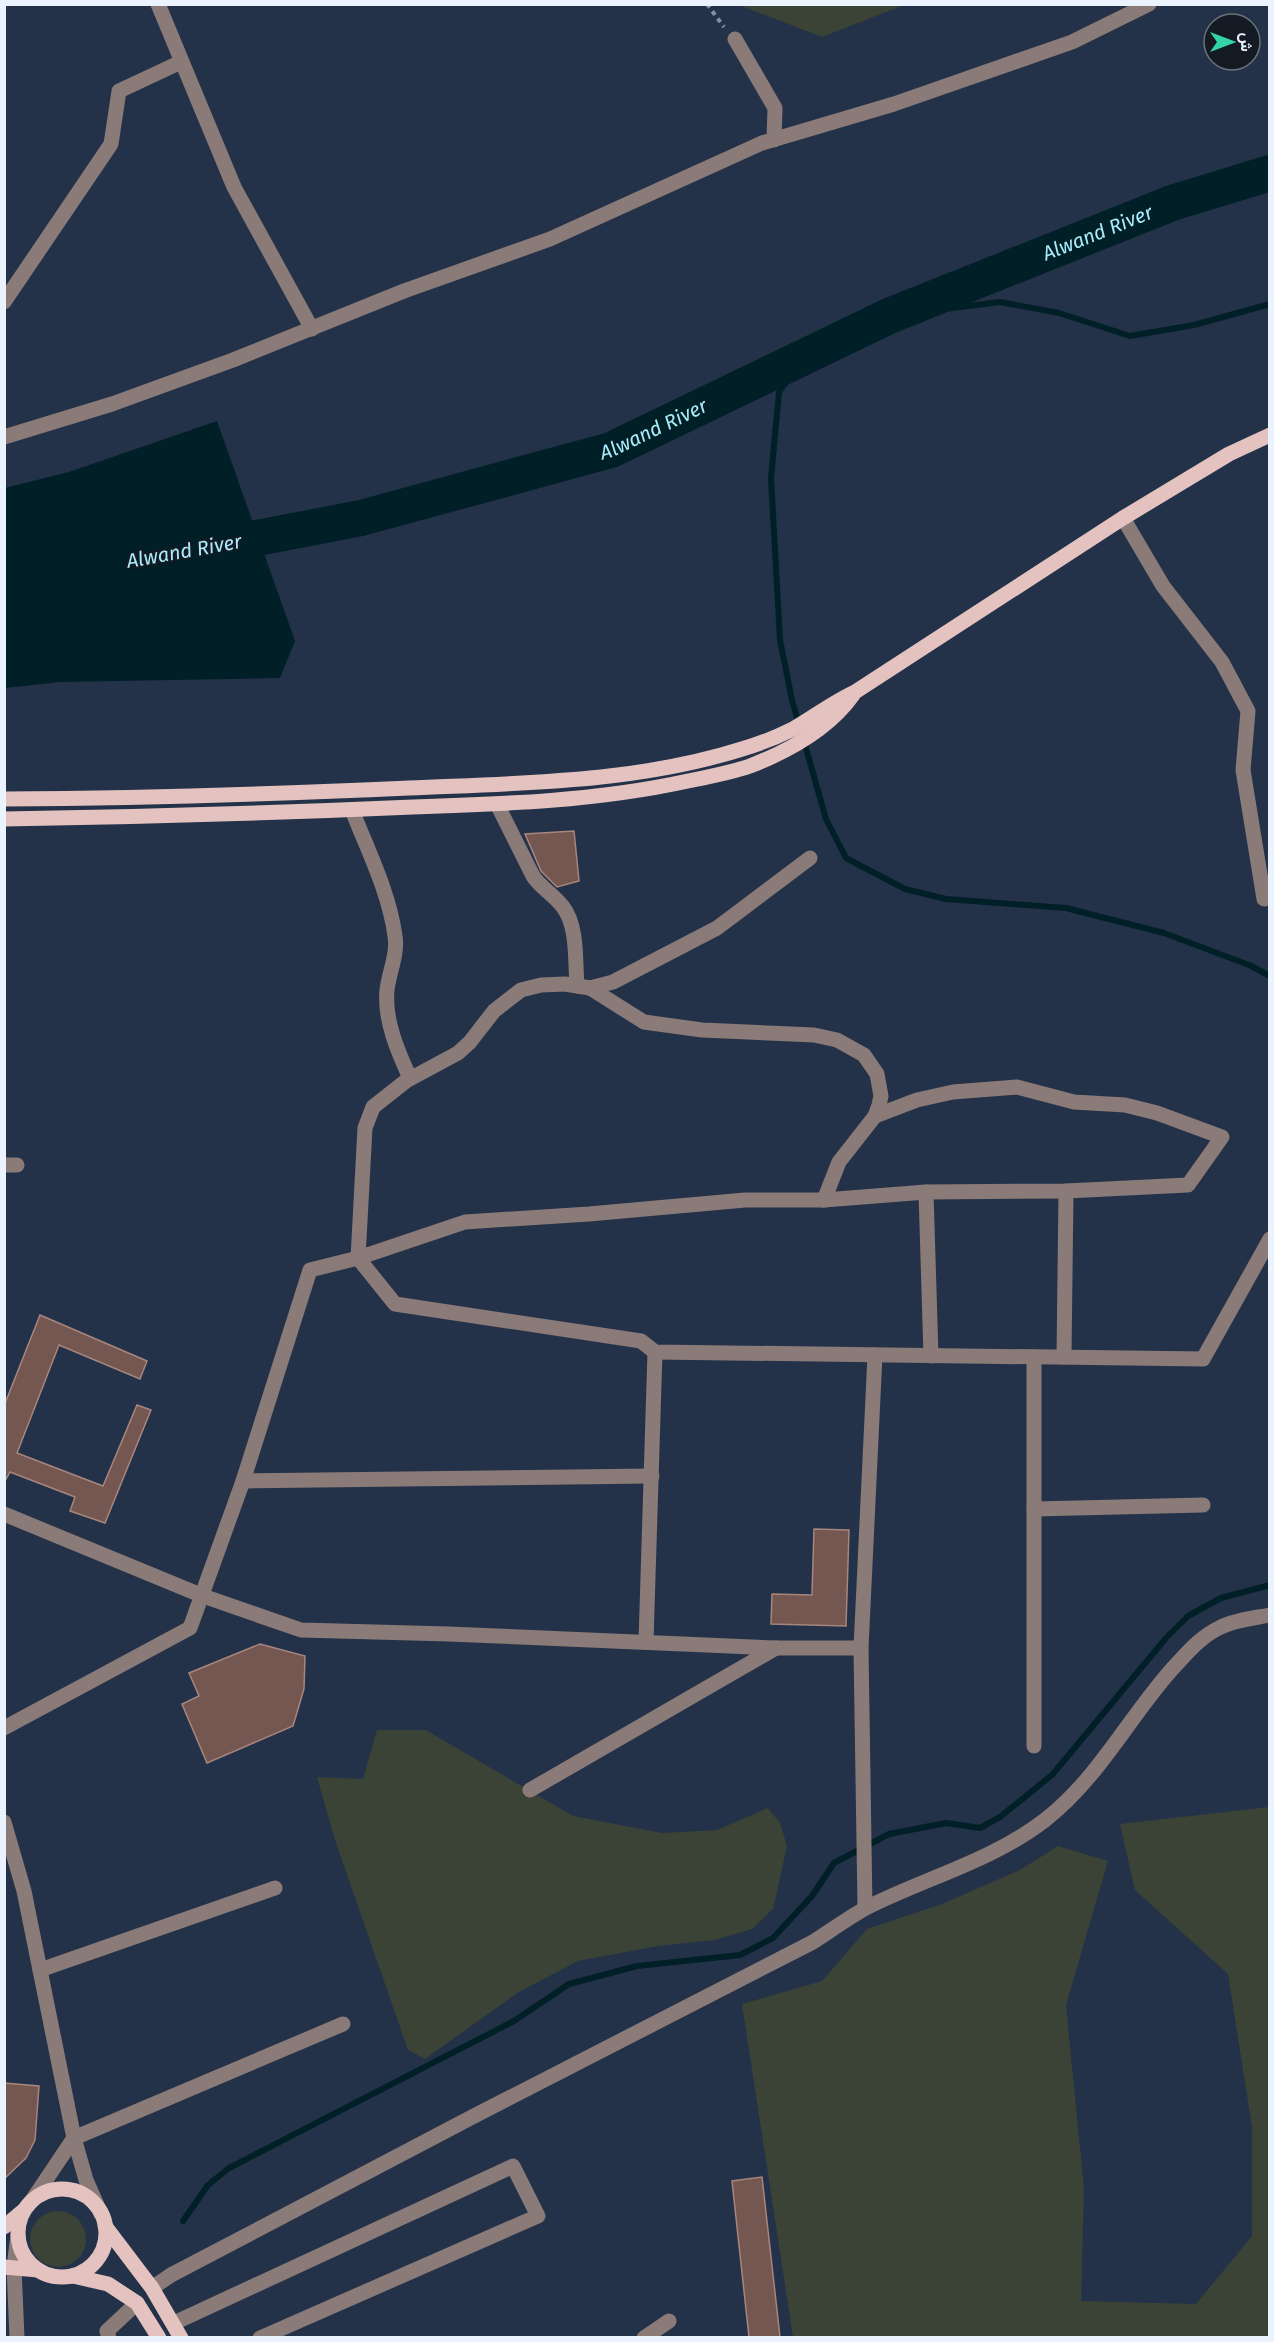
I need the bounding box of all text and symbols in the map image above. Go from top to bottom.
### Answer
north arrow [1202,12,1262,72]
text: ش [1237,32,1256,52]
water label: Alwand River [1038,199,1157,266]
water label: Alwand River [596,393,712,465]
water label: Alwand River [124,529,245,573]

